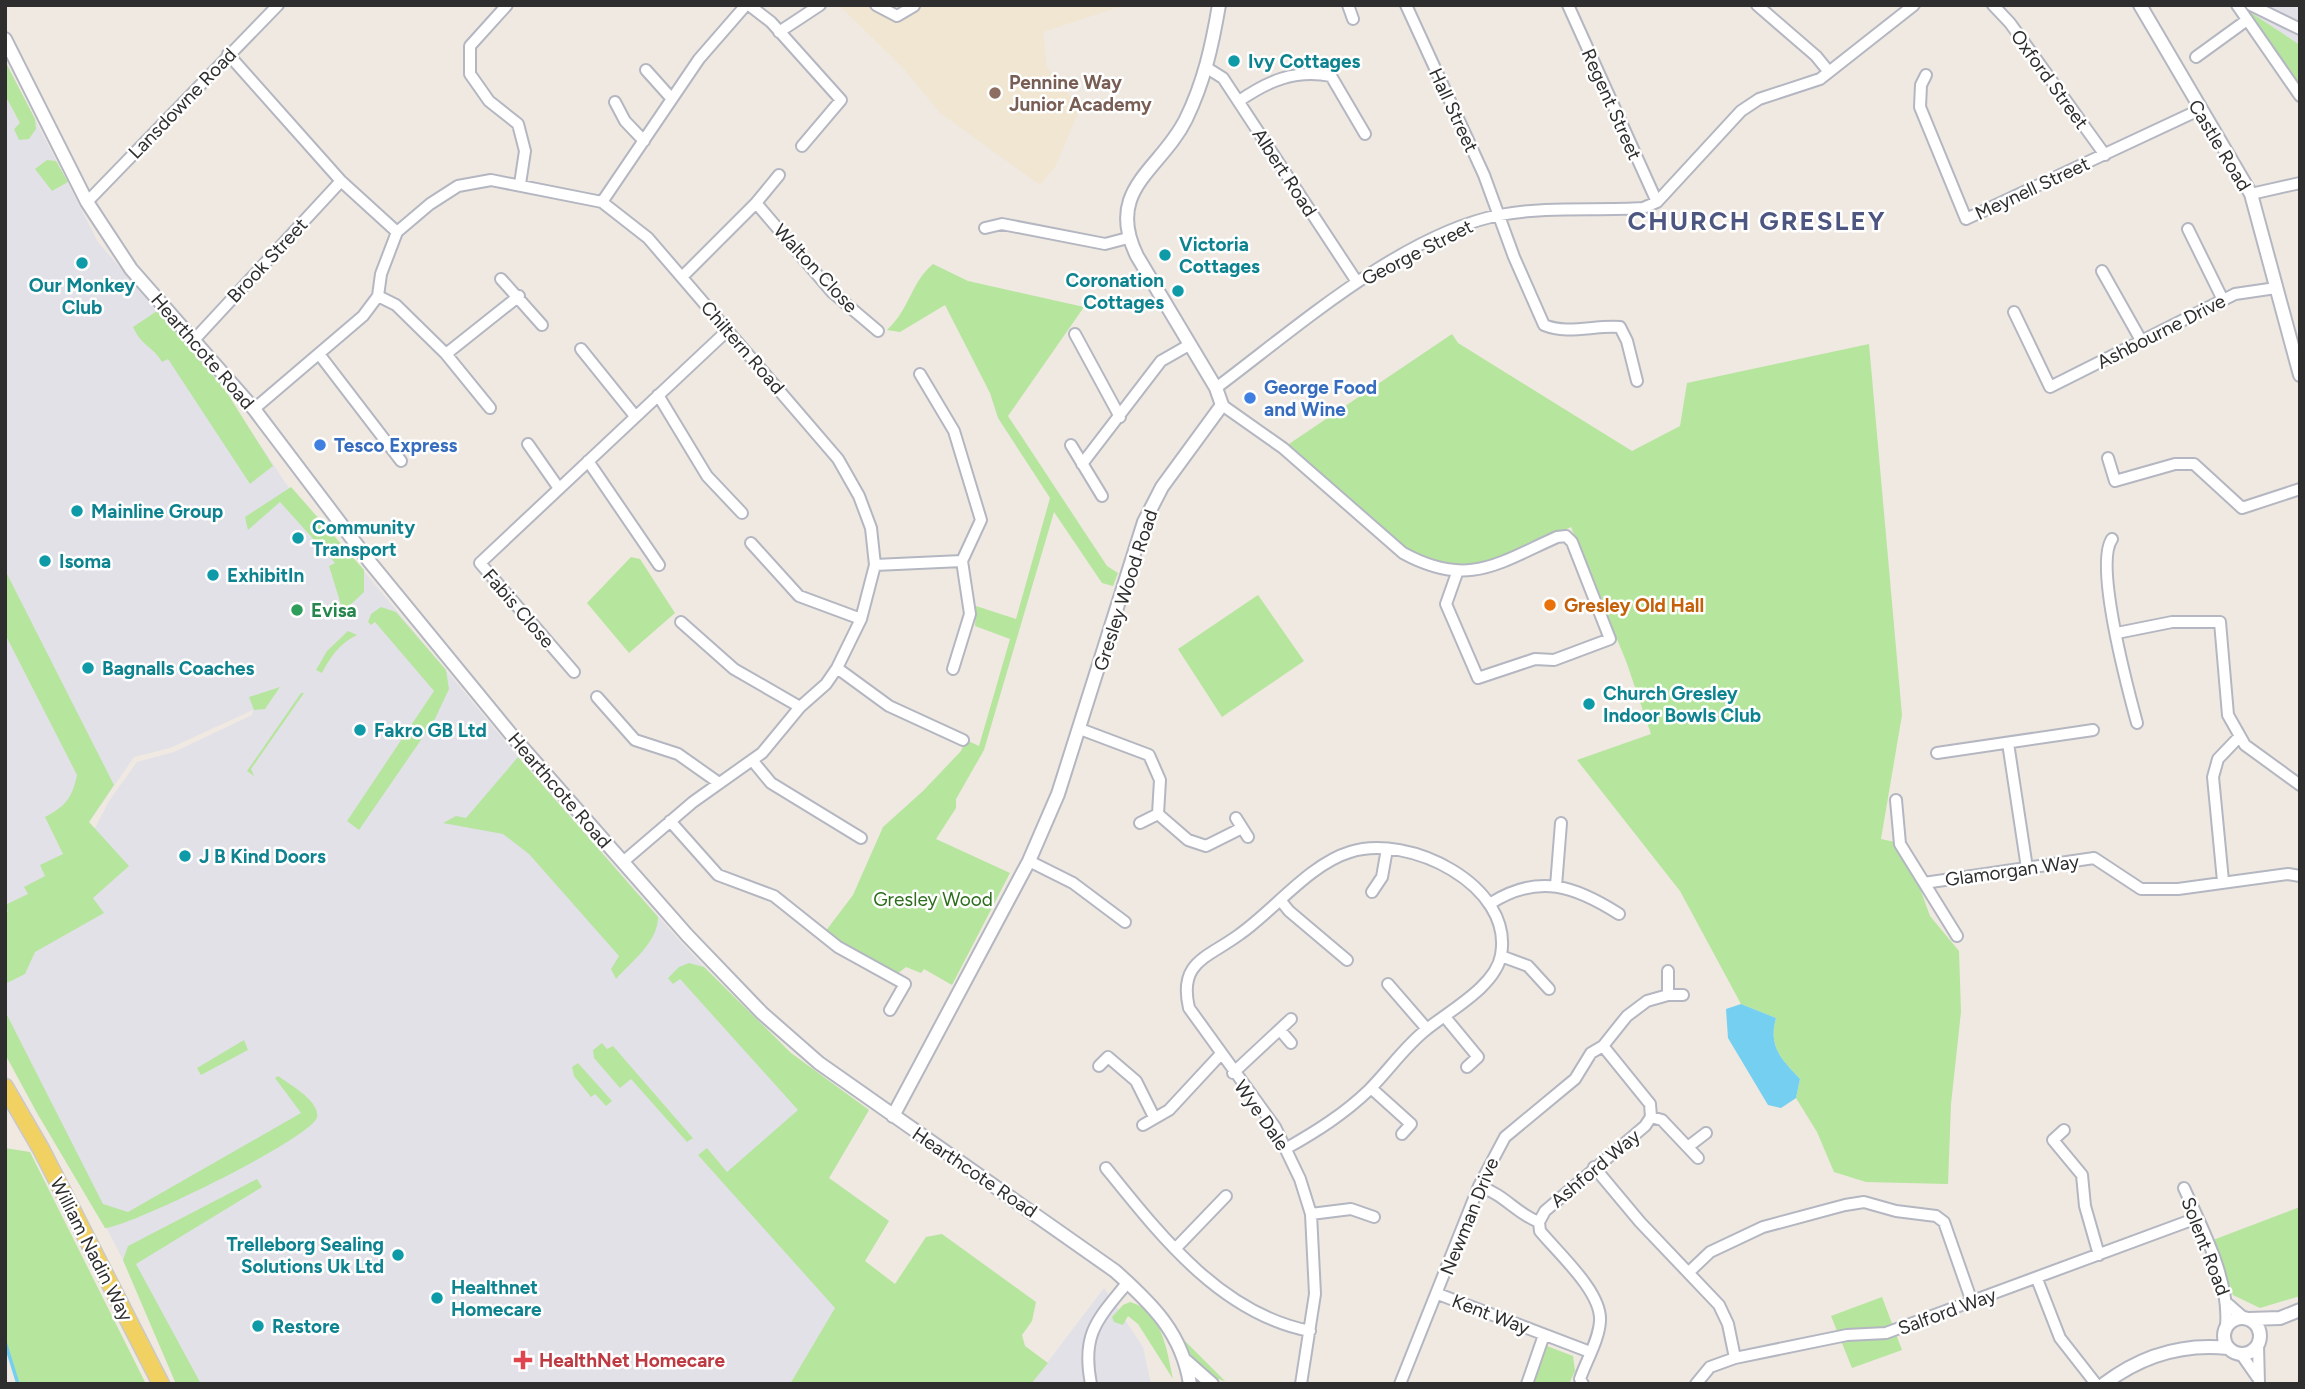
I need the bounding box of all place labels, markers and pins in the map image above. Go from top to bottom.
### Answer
place label: Ivy Cottages [1248,50,1361,73]
marker: Ivy Cottages [1226,53,1242,69]
place label: Pennine Way Junior Academy [1009,71,1152,116]
marker: Pennine Way Junior Academy [987,85,1003,101]
place label: Victoria Cottages [1179,233,1260,278]
marker: Victoria Cottages [1157,247,1173,263]
marker: Our Monkey Club [74,255,90,271]
place label: Coronation Cottages [1066,269,1164,314]
place label: Our Monkey Club [29,274,135,319]
marker: Coronation Cottages [1170,283,1186,299]
place label: George Food and Wine [1264,376,1377,421]
marker: George Food and Wine [1242,390,1258,406]
place label: Tesco Express [334,434,458,457]
marker: Tesco Express [312,437,328,453]
place label: Mainline Group [91,500,223,523]
marker: Mainline Group [69,503,85,519]
place label: Community Transport [312,516,415,561]
marker: Community Transport [290,530,306,546]
place label: Isoma [59,550,111,573]
marker: Isoma [37,553,53,569]
place label: ExhibitIn [227,564,304,587]
marker: ExhibitIn [205,567,221,583]
place label: Gresley Old Hall [1564,594,1704,617]
marker: Gresley Old Hall [1542,597,1558,613]
place label: Evisa [311,599,357,622]
marker: Evisa [289,602,305,618]
place label: Bagnalls Coaches [102,657,254,680]
marker: Bagnalls Coaches [80,660,96,676]
place label: Church Gresley Indoor Bowls Club [1603,682,1761,727]
marker: Church Gresley Indoor Bowls Club [1581,696,1597,712]
place label: Fakro GB Ltd [374,719,487,742]
marker: Fakro GB Ltd [352,722,368,738]
place label: J B Kind Doors [199,845,326,868]
marker: J B Kind Doors [177,848,193,864]
place label: Trelleborg Sealing Solutions Uk Ltd [226,1233,384,1278]
marker: Trelleborg Sealing Solutions Uk Ltd [390,1247,406,1263]
place label: Healthnet Homecare [451,1276,542,1321]
marker: Healthnet Homecare [429,1290,445,1306]
place label: Restore [272,1315,340,1338]
marker: Restore [250,1318,266,1334]
place label: HealthNet Homecare [539,1349,726,1372]
marker: HealthNet Homecare [513,1350,533,1370]

